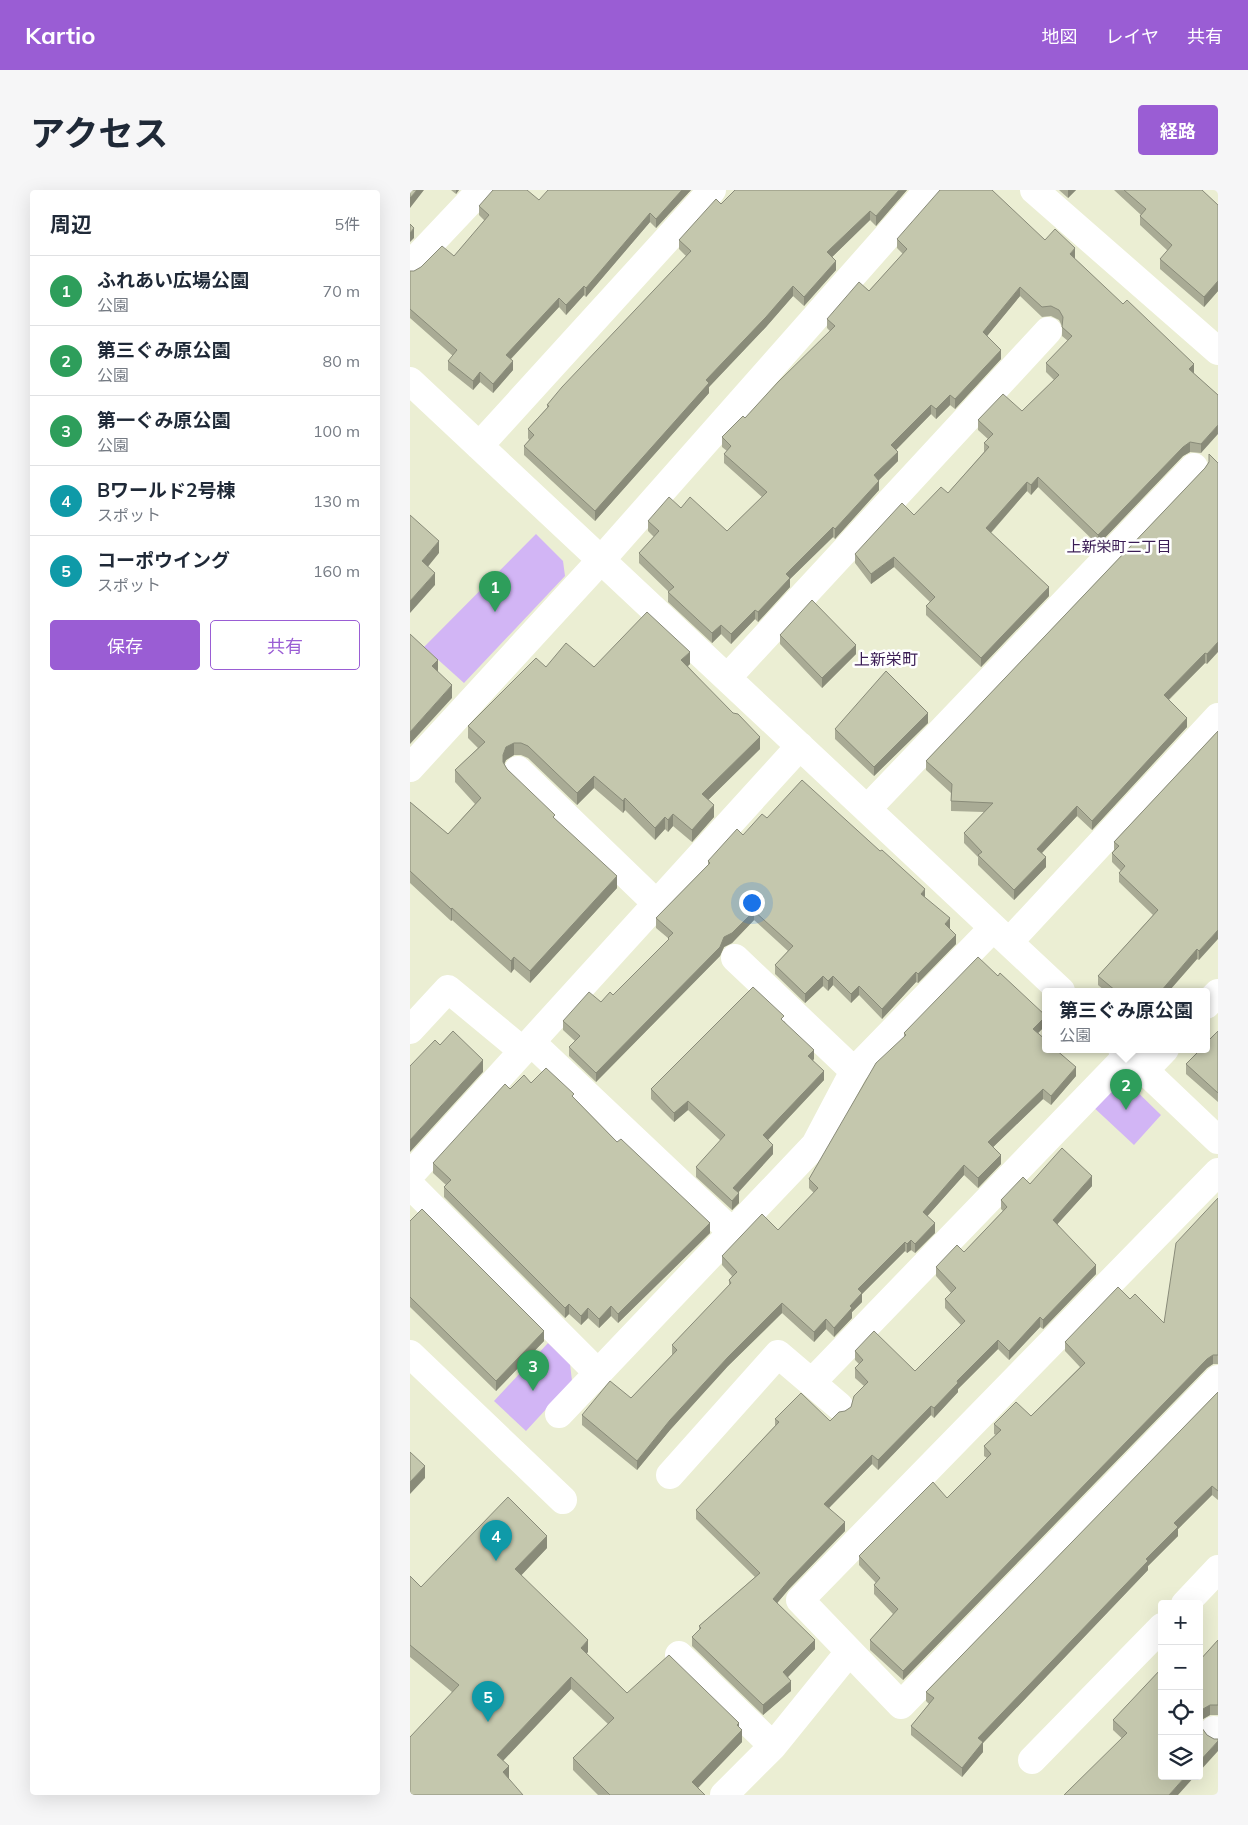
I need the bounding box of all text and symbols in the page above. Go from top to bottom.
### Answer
text: Kartio [25,20,96,50]
text: 地図 [1042,25,1078,48]
text: レイヤ [1106,25,1159,48]
text: 共有 [1187,25,1223,48]
button: 経路 [1138,105,1218,155]
text: アクセス [30,111,168,155]
text: 周辺 [50,211,92,237]
text: 5件 [334,214,360,234]
text: ふれあい広場公園 [97,268,249,292]
text: 1 [61,281,71,301]
text: 70 m [323,281,360,301]
text: 公園 [97,295,129,315]
text: 第三ぐみ原公園 [97,338,231,362]
text: 2 [61,351,71,371]
text: 80 m [323,351,360,371]
text: 公園 [97,365,129,385]
text: 第一ぐみ原公園 [97,408,231,432]
text: 3 [61,421,71,441]
text: 100 m [313,421,360,441]
text: 公園 [97,435,129,455]
text: Bワールド2号棟 [97,478,236,502]
text: 4 [61,491,71,511]
text: 130 m [313,491,360,511]
text: スポット [97,505,161,525]
district label: 上新栄町二丁目 [1066,537,1172,556]
text: コーポウイング [97,548,230,572]
text: 5 [61,561,71,581]
text: 160 m [313,561,360,581]
pin: 1 [479,571,511,612]
text: スポット [97,575,161,595]
button: 保存 [50,620,200,670]
button: 共有 [210,620,360,670]
district label: 上新栄町 [854,649,918,669]
your location [739,890,765,916]
popup [1042,988,1210,1053]
text: 第三ぐみ原公園 [1059,998,1193,1022]
text: 公園 [1059,1025,1091,1045]
pin: 2 [1110,1069,1142,1110]
pin: 3 [517,1350,549,1391]
pin: 4 [480,1520,512,1561]
map controls [1158,1600,1203,1780]
button: + [1158,1600,1203,1645]
button: − [1158,1645,1203,1690]
pin: 5 [472,1681,504,1722]
button: locate [1158,1690,1203,1735]
button: layers [1158,1735,1203,1780]

